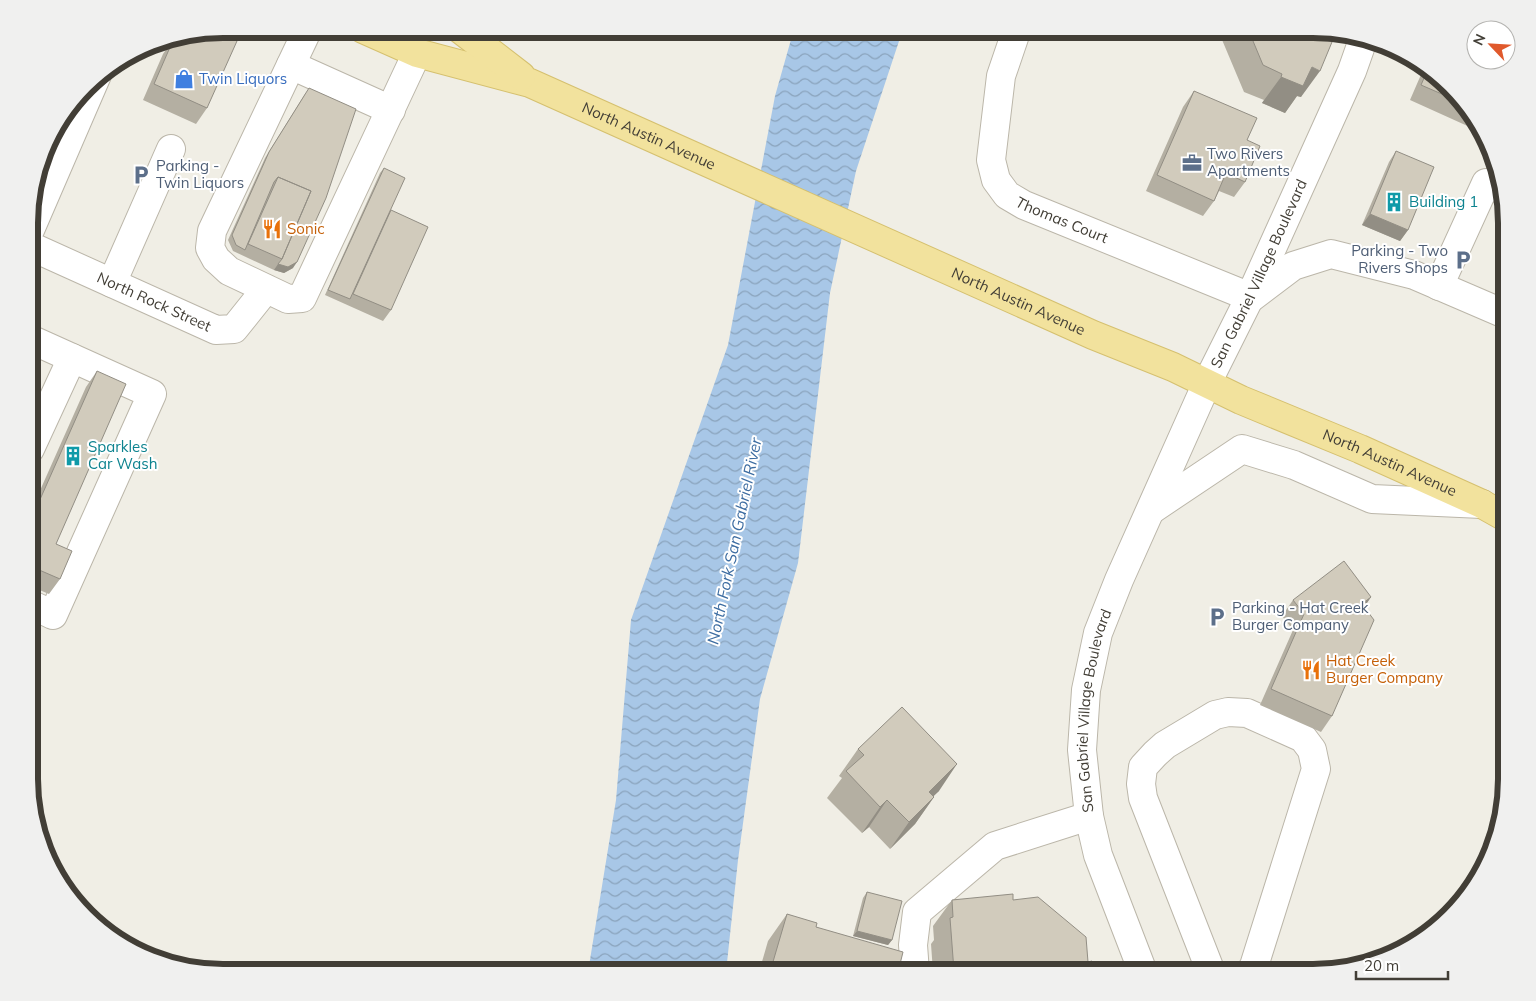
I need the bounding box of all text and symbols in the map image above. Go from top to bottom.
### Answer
north arrow [1466,20,1516,70]
text: N [1469,31,1490,48]
shop icon: Twin Liquors [173,68,195,90]
place label: Twin Liquors [199,69,287,88]
street label: North Austin Avenue [579,97,719,174]
place label: Two Rivers Apartments [1207,144,1290,180]
office icon: Two Rivers Apartments [1181,152,1203,174]
place label: Parking - Twin Liquors [156,156,244,192]
parking icon: Parking - Twin Liquors [130,164,152,186]
street label: San Gabriel Village Boulevard [1206,176,1311,371]
building icon: Building 1 [1383,191,1405,213]
street label: Thomas Court [1012,192,1111,247]
place label: Building 1 [1409,192,1478,211]
restaurant icon: Sonic [261,218,283,240]
place label: Sonic [287,219,325,238]
place label: Parking - Two Rivers Shops [1351,241,1448,277]
parking icon: Parking - Two Rivers Shops [1452,249,1474,271]
street label: North Austin Avenue [949,263,1088,339]
street label: North Rock Street [94,268,214,336]
street label: North Austin Avenue [1320,425,1460,500]
water label: North Fork San Gabriel River [702,435,766,646]
place label: Sparkles Car Wash [88,437,157,473]
building icon: Sparkles Car Wash [62,445,84,467]
place label: Parking - Hat Creek Burger Company [1232,598,1369,634]
street label: San Gabriel Village Boulevard [1072,606,1116,814]
parking icon: Parking - Hat Creek Burger Company [1206,606,1228,628]
place label: Hat Creek Burger Company [1326,651,1443,687]
restaurant icon: Hat Creek Burger Company [1300,659,1322,681]
scale bar [1356,948,1448,980]
text: 20 m [1364,956,1399,975]

